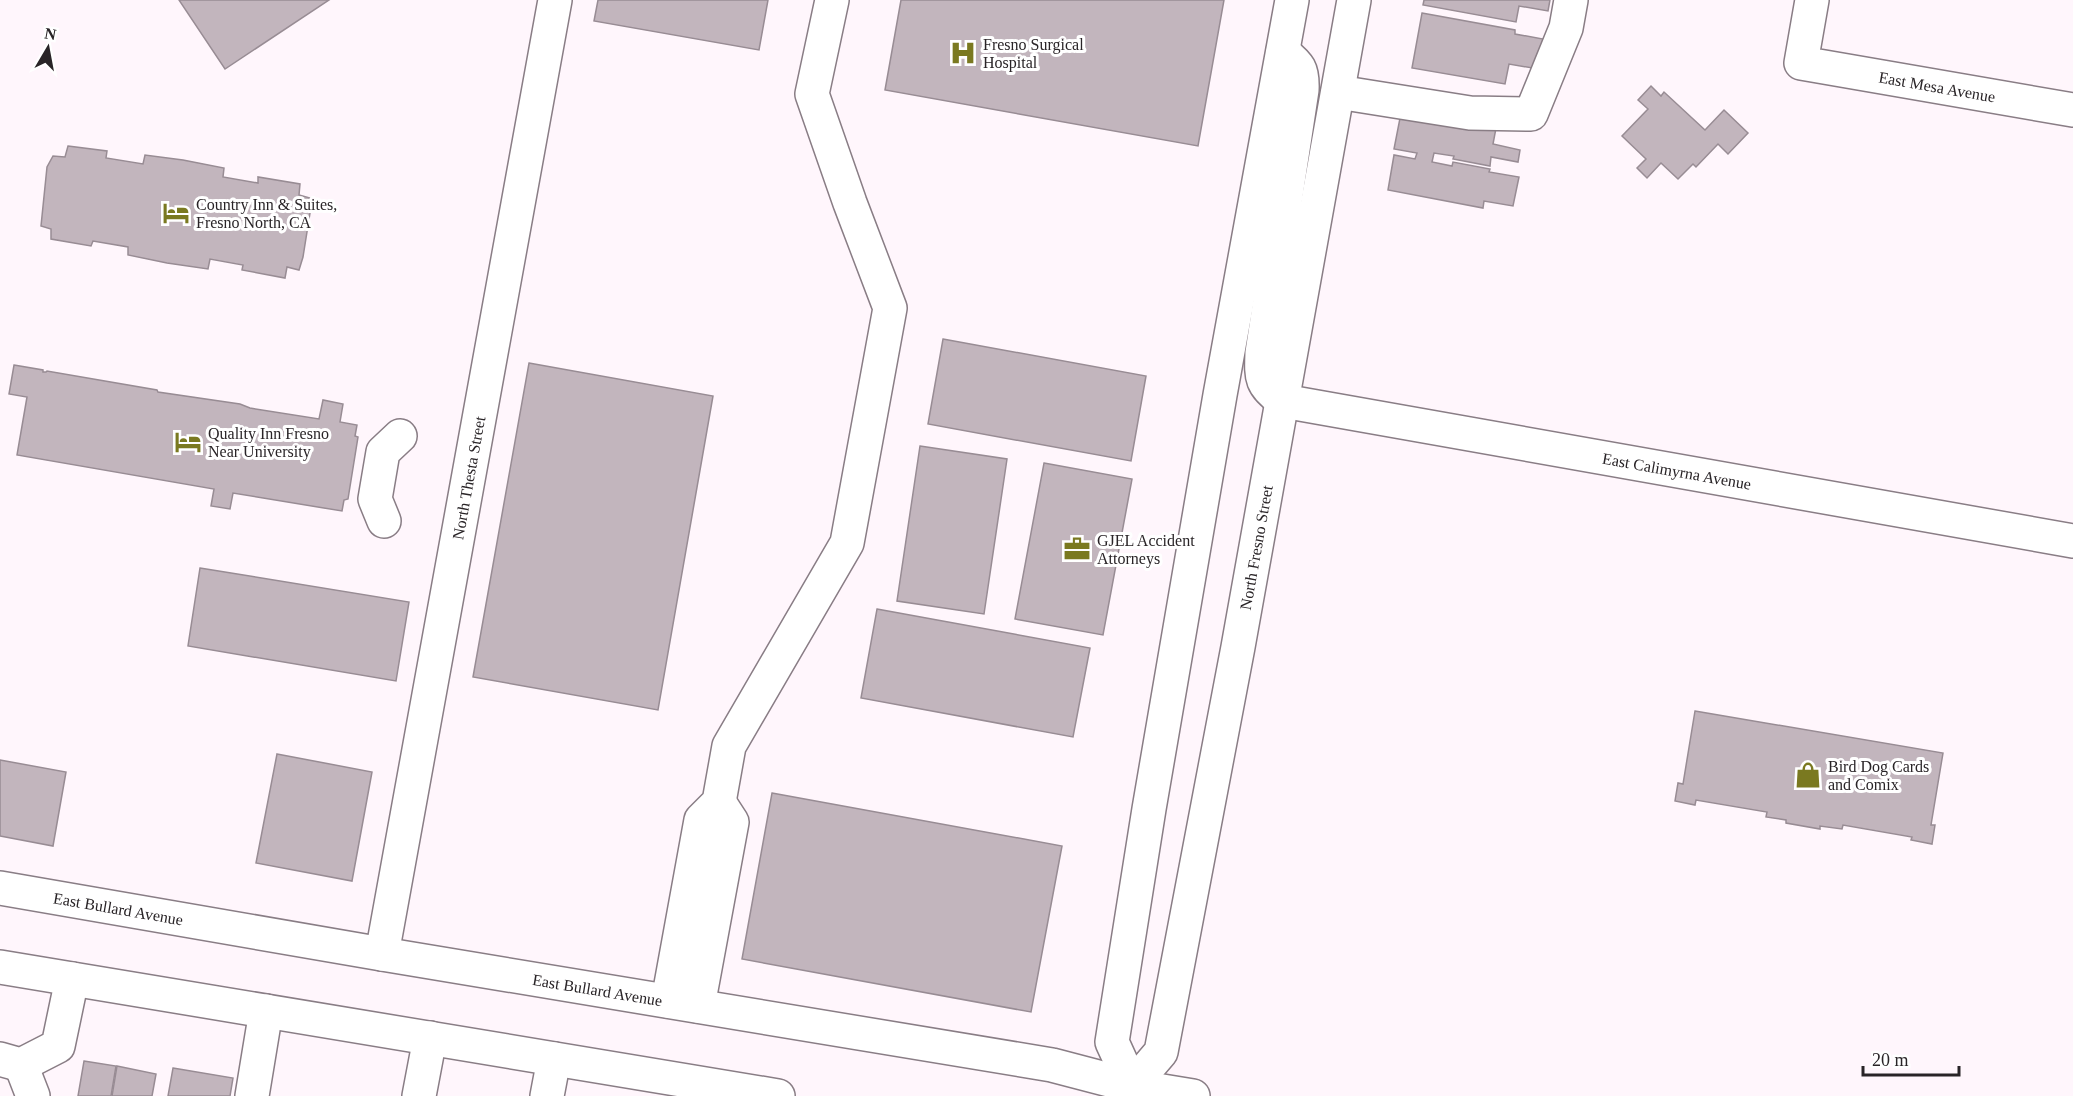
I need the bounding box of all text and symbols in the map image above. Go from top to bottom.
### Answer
north arrow [18,18,78,78]
text: N [43,24,58,43]
place label: Fresno Surgical Hospital [983,36,1084,72]
hospital icon: Fresno Surgical Hospital [948,38,978,68]
street label: East Mesa Avenue [1877,69,1997,105]
place label: Country Inn & Suites, Fresno North, CA [196,196,337,231]
hotel icon: Country Inn & Suites, Fresno North, CA [161,198,191,228]
street label: North Thesta Street [449,414,488,541]
place label: Quality Inn Fresno Near University [208,425,329,461]
hotel icon: Quality Inn Fresno Near University [173,427,203,457]
street label: East Calimyrna Avenue [1601,450,1753,493]
street label: North Fresno Street [1237,483,1276,611]
place label: GJEL Accident Attorneys [1097,532,1195,568]
office icon: GJEL Accident Attorneys [1062,534,1092,564]
place label: Bird Dog Cards and Comix [1828,758,1929,793]
shop icon: Bird Dog Cards and Comix [1793,760,1823,790]
street label: East Bullard Avenue [52,889,184,928]
street label: East Bullard Avenue [531,971,663,1009]
scale bar [1863,1039,1959,1077]
text: 20 m [1872,1050,1909,1070]

